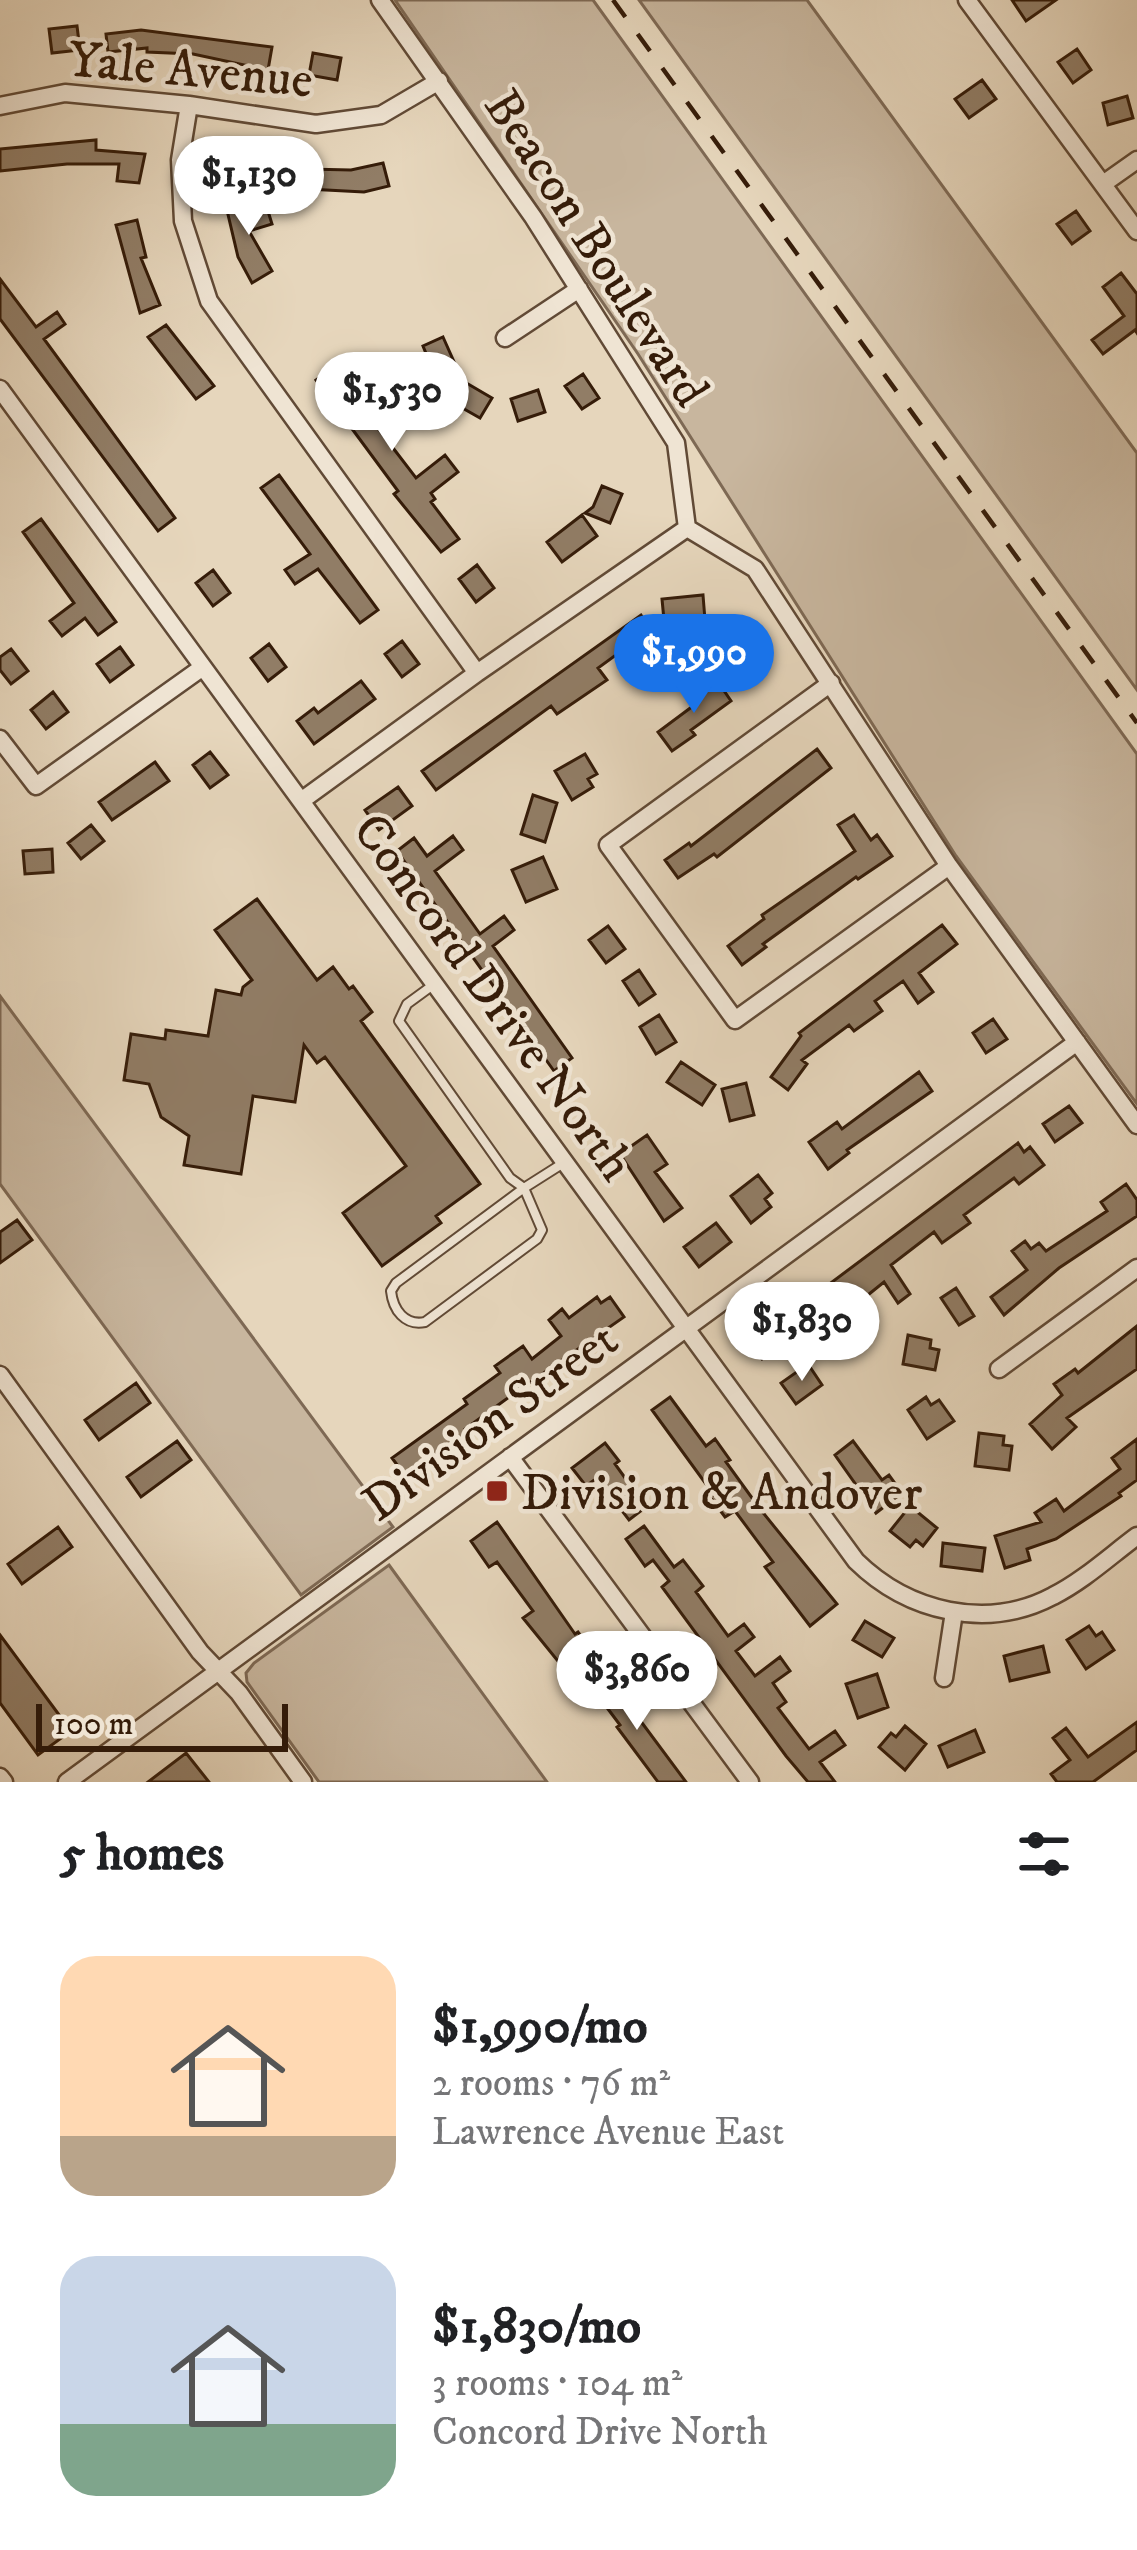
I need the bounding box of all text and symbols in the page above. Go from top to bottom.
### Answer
street label: Yale Avenue [66,28,315,114]
street label: Beacon Boulevard [469,78,722,420]
pin: $1,130 [151,136,347,238]
text: $1,130 [201,150,297,199]
pin: $1,530 [294,352,490,454]
text: $1,530 [342,366,442,415]
pin: $1,990 [596,614,792,716]
text: $1,990 [641,628,747,677]
street label: Concord Drive North [338,801,647,1194]
pin: $1,830 [704,1282,900,1384]
text: $1,830 [751,1296,853,1345]
street label: Division Street [351,1308,631,1536]
place label: Division & Andover [521,1462,922,1526]
marker: Division & Andover [484,1478,510,1504]
pin: $3,860 [539,1631,735,1733]
text: $3,860 [583,1645,691,1694]
scale bar [36,1698,288,1751]
text: 100 m [54,1704,133,1745]
icon: filters [1011,1821,1077,1887]
text: 5 homes [60,1822,224,1886]
text: $1,990/mo [432,1995,647,2059]
icon: home [156,2004,300,2148]
text: 2 rooms · 76 m² [432,2059,670,2108]
text: Lawrence Avenue East [432,2108,784,2157]
text: $1,830/mo [432,2295,641,2359]
icon: home [156,2304,300,2448]
text: 3 rooms · 104 m² [432,2359,682,2408]
text: Concord Drive North [432,2408,768,2457]

